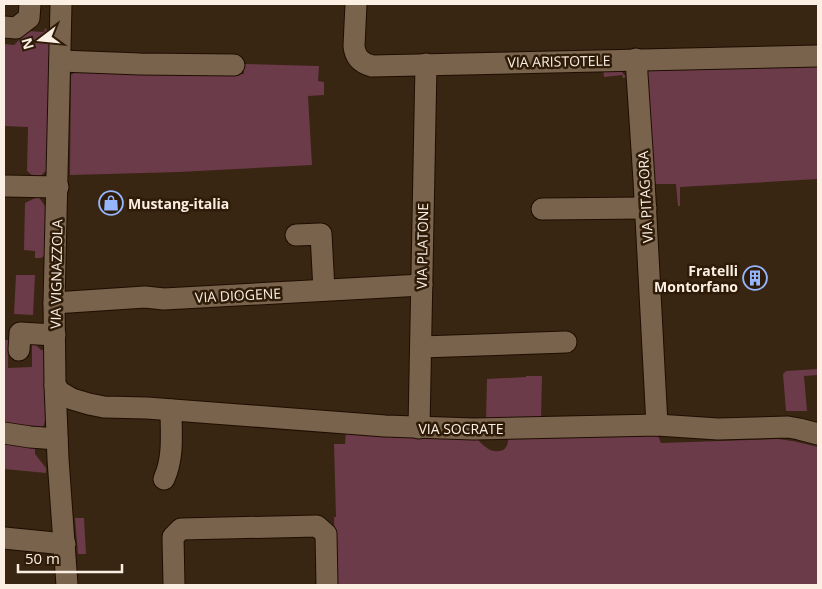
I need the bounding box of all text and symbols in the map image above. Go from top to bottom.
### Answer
north arrow [15,15,65,65]
text: N [16,36,38,52]
street label: VIA ARISTOTELE [507,51,611,71]
street label: VIA PITAGORA [633,150,657,244]
shop icon: Mustang-italia [98,190,124,216]
place label: Mustang-italia [128,194,229,213]
street label: VIA PLATONE [412,203,432,289]
street label: VIA VIGNAZZOLA [46,219,66,329]
place label: Fratelli Montorfano [654,261,738,296]
building icon: Fratelli Montorfano [742,265,768,291]
street label: VIA DIOGENE [195,283,281,307]
street label: VIA SOCRATE [418,419,504,438]
scale bar [18,542,121,574]
text: 50 m [25,548,60,568]

